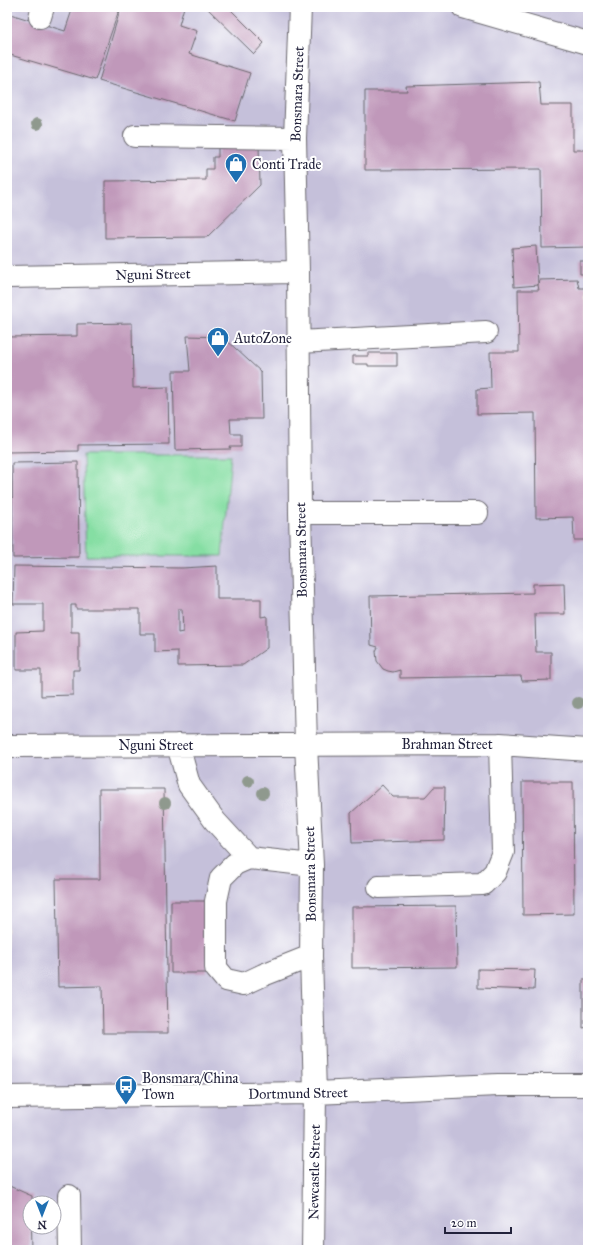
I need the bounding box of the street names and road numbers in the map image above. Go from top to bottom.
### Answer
street label: Bonsmara Street [287,46,308,142]
street label: Nguni Street [115,265,191,284]
street label: Bonsmara Street [292,502,311,598]
street label: Brahman Street [401,736,493,753]
street label: Nguni Street [118,737,194,754]
street label: Bonsmara Street [301,826,320,922]
street label: Dortmund Street [248,1084,348,1103]
street label: Newcastle Street [305,1124,324,1220]

